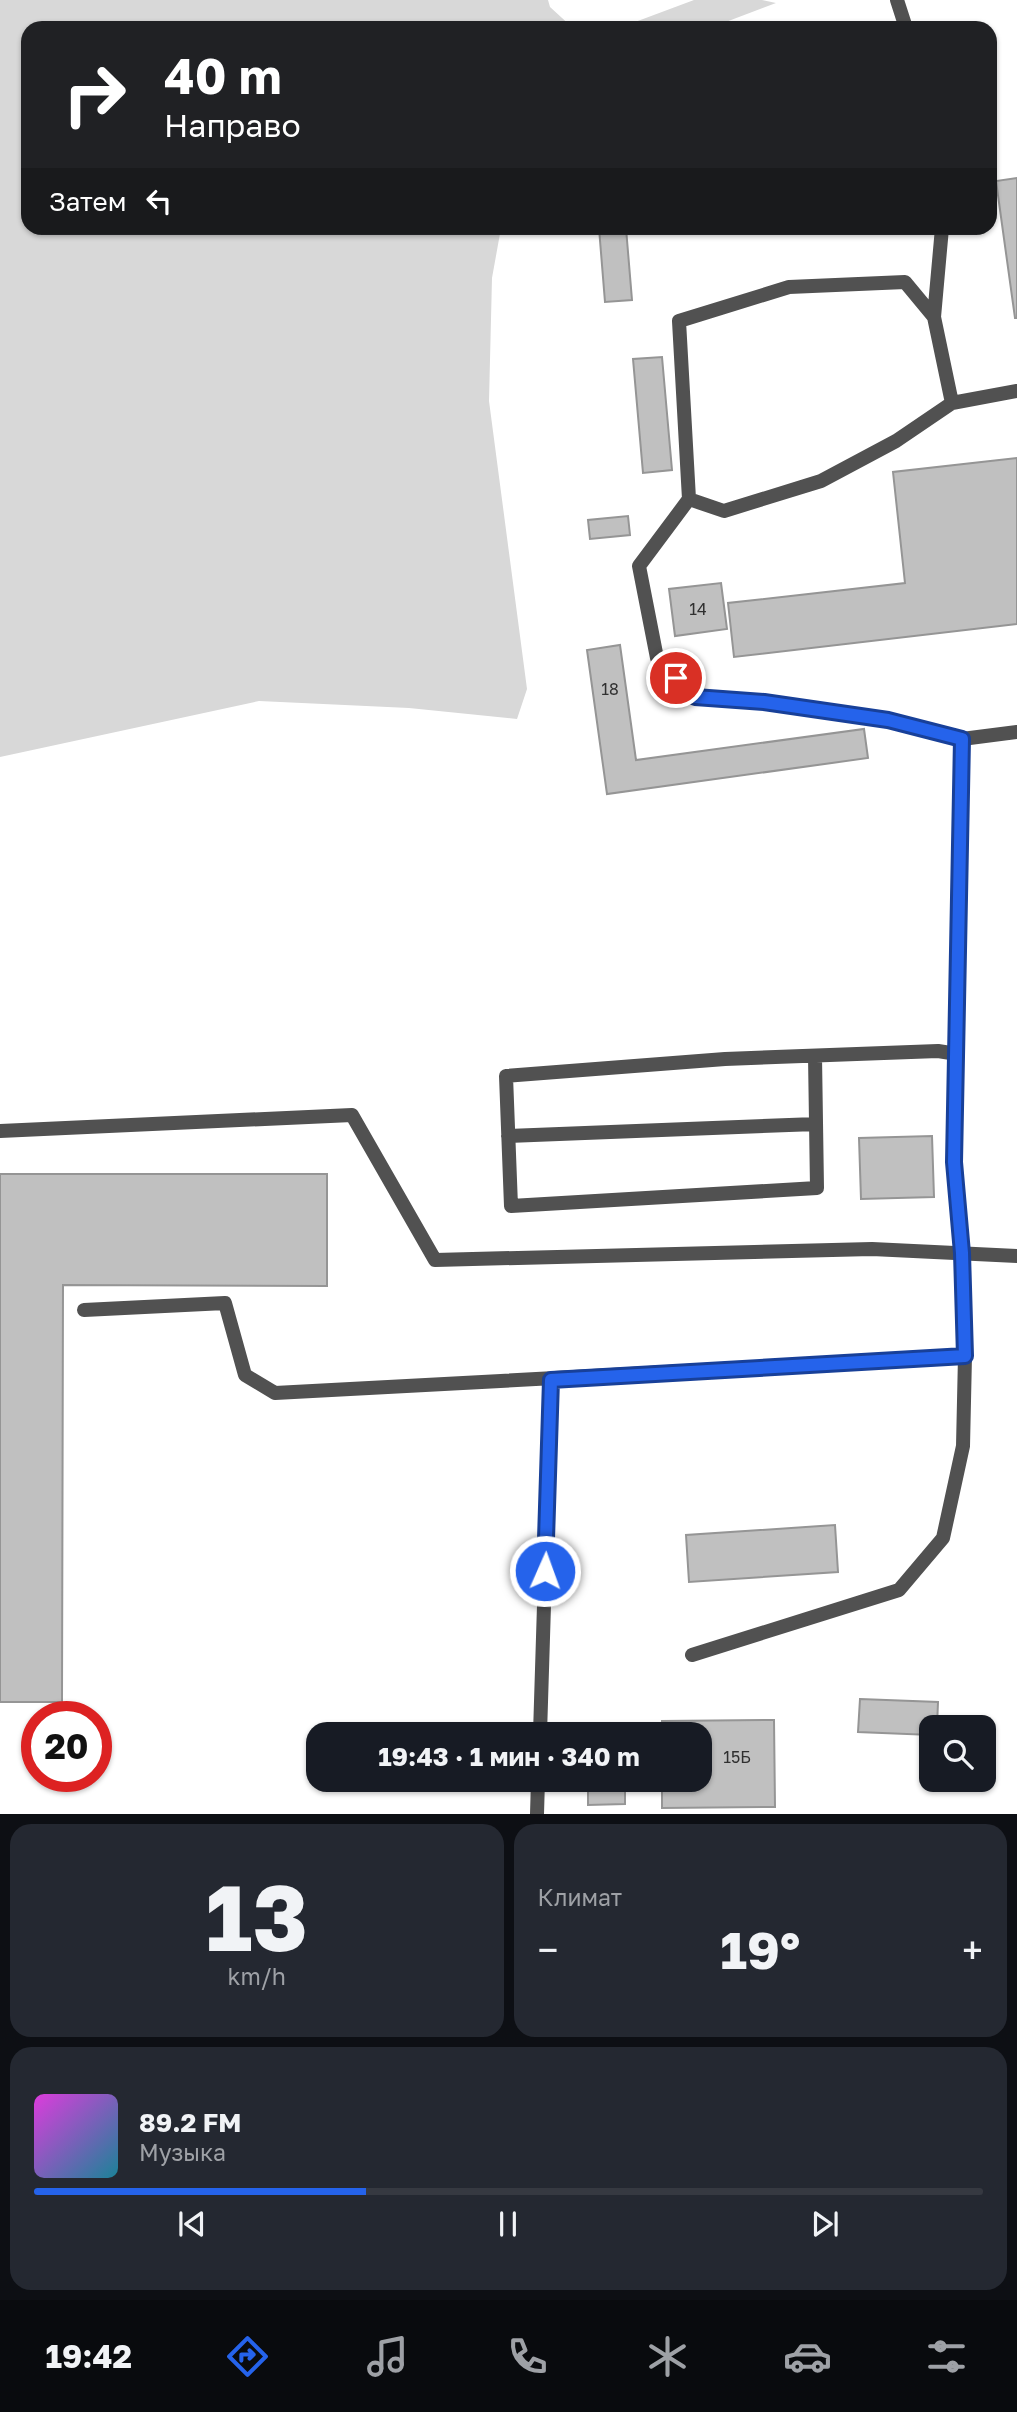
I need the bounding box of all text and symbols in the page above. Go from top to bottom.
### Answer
text: 40 m [164,46,282,105]
icon: right [49,49,140,140]
text: Направо [164,106,301,144]
icon: left [140,182,178,220]
text: Затем [49,186,126,217]
house number: 14 [689,599,707,619]
pin [646,648,706,708]
icon: arrive [657,659,695,697]
house number: 18 [601,679,619,699]
position arrow [508,1534,582,1608]
speed limit sign: 20 [21,1701,112,1792]
map controls [919,1715,996,1792]
button: search [919,1715,996,1792]
text: 19:43 · 1 мин · 340 m [378,1741,640,1772]
house number: 15Б [723,1747,751,1767]
text: 13 [206,1862,308,1971]
text: Климат [538,1883,622,1911]
text: 19° [720,1918,800,1980]
text: − [538,1927,558,1972]
text: + [962,1927,983,1972]
text: km/h [227,1962,286,1990]
text: 89.2 FM [139,2107,241,2138]
text: Музыка [139,2138,226,2166]
icon: previous [173,2205,211,2243]
icon: pause [489,2205,527,2243]
icon: next [806,2205,844,2243]
icon: directions [223,2332,272,2381]
icon: music [363,2332,412,2381]
icon: phone [503,2332,552,2381]
icon: climate [643,2332,692,2381]
icon: car [783,2332,832,2381]
icon: filters [922,2332,971,2381]
text: 19:42 [45,2337,132,2375]

